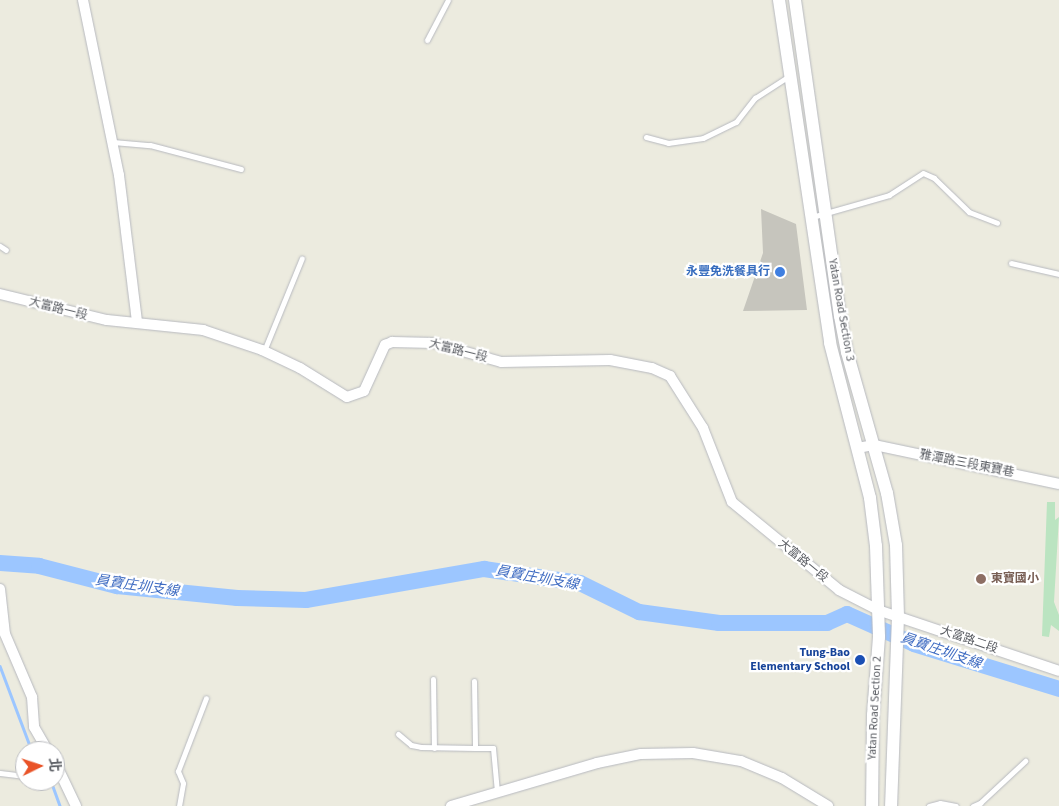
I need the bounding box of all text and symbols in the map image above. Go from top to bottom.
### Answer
street label: Yatan Road Section 3 [825,258,857,362]
place label: 永豐免洗餐具行 [686,265,770,279]
marker: 永豐免洗餐具行 [774,266,786,278]
street label: 大富路一段 [27,295,89,323]
street label: 大富路一段 [427,337,489,365]
street label: 雅潭路三段東寶巷 [919,448,1015,480]
street label: 大富路一段 [775,537,831,585]
water label: 員寶庄圳支線 [494,562,580,594]
water label: 員寶庄圳支線 [94,572,180,600]
place label: 東寶國小 [991,572,1039,586]
marker: 東寶國小 [975,573,987,585]
street label: 大富路二段 [938,623,1000,657]
water label: 員寶庄圳支線 [899,629,983,673]
place label: Tung-Bao Elementary School [750,646,850,674]
marker: Tung-Bao Elementary School [854,654,866,666]
street label: Yatan Road Section 2 [865,656,885,760]
north arrow [15,741,65,791]
text: 北 [44,757,64,773]

